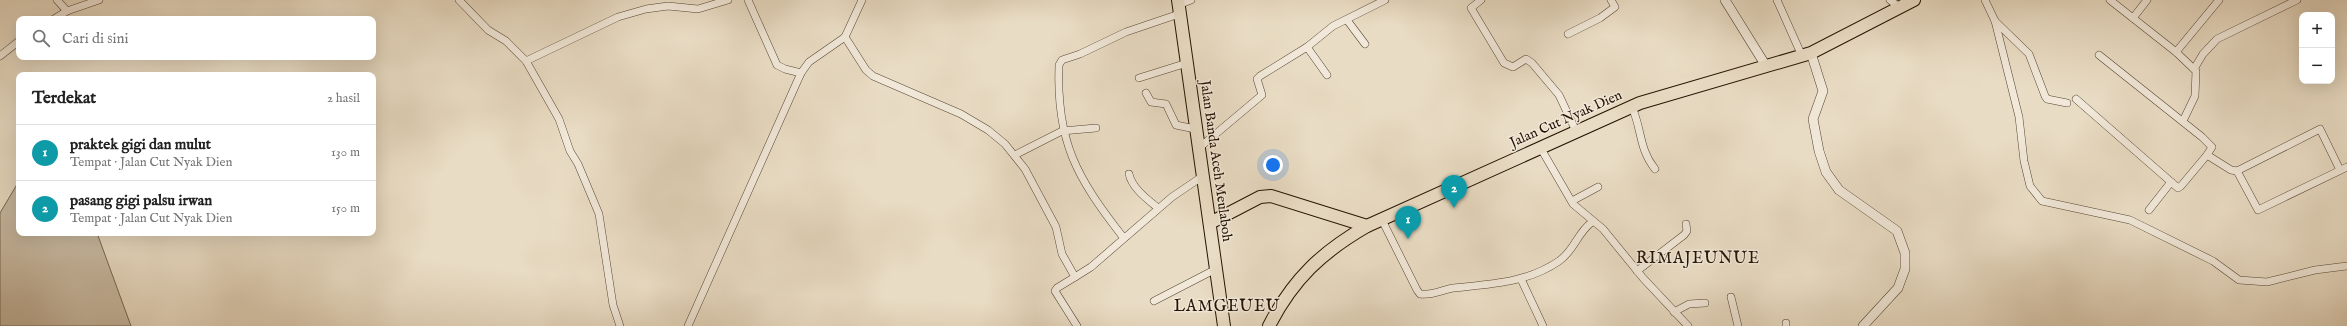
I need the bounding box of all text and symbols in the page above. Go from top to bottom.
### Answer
map controls [2299,12,2335,84]
button: + [2299,12,2335,48]
search box [16,16,376,60]
icon: search [30,27,52,49]
text: Cari di sini [62,29,129,48]
button: − [2299,48,2335,84]
street label: Jalan Banda Aceh Meulaboh [1195,77,1236,243]
street label: Jalan Cut Nyak Dien [1505,86,1625,153]
text: Terdekat [32,88,96,109]
text: 2 hasil [327,90,360,107]
text: praktek gigi dan mulut [70,135,211,154]
text: 1 [43,144,47,161]
text: 130 m [331,144,360,161]
text: Tempat · Jalan Cut Nyak Dien [70,154,232,171]
your location [1263,155,1283,175]
pin: 2 [1441,175,1467,208]
text: pasang gigi palsu irwan [70,191,212,210]
text: 2 [42,200,48,217]
text: 150 m [331,200,360,217]
pin: 1 [1395,206,1421,239]
text: Tempat · Jalan Cut Nyak Dien [70,210,232,227]
district label: RIMAJEUNUE [1636,249,1760,269]
district label: LAMGEUEU [1174,297,1280,317]

